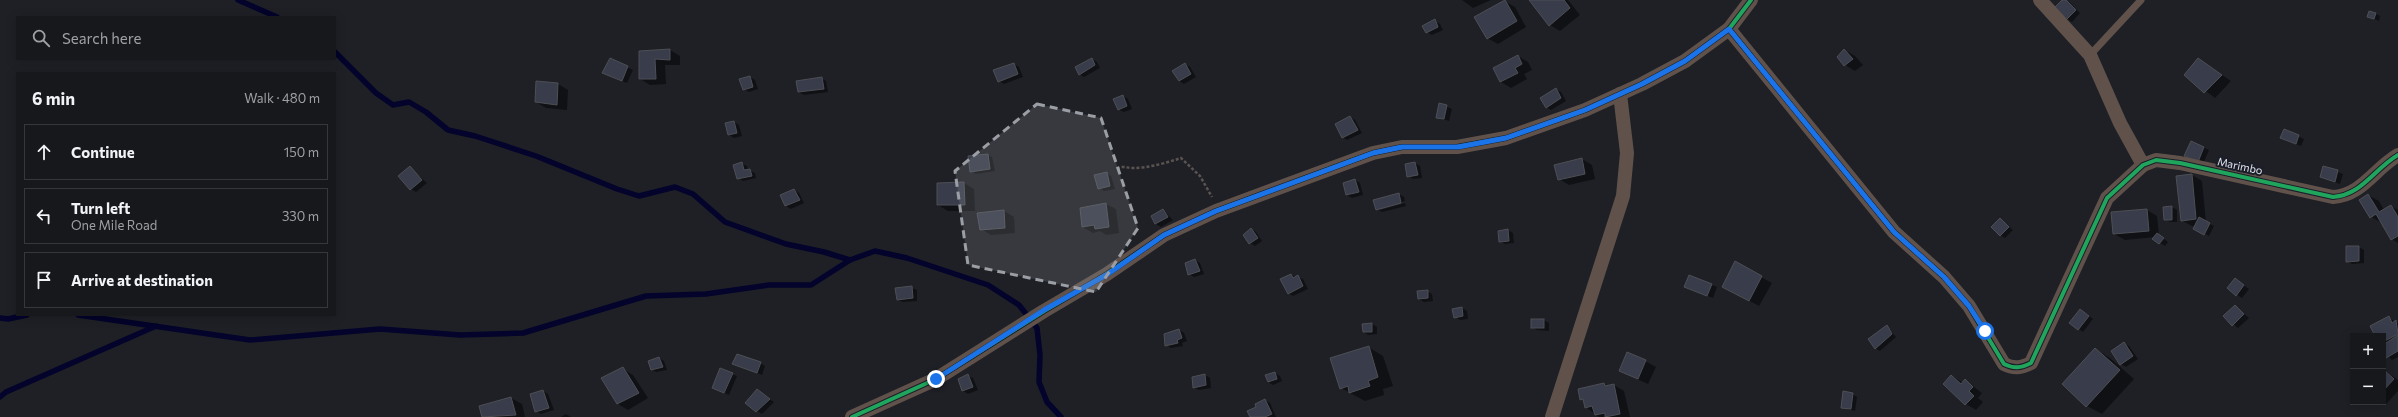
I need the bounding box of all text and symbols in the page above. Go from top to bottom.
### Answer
search box [16,16,336,60]
icon: search [30,27,52,49]
text: Search here [62,29,141,47]
text: 6 min [32,88,75,109]
text: Walk · 480 m [244,90,320,106]
icon: ahead [33,141,55,163]
text: Continue [71,143,135,161]
text: 150 m [284,144,319,160]
street label: Marimbo [2216,154,2264,177]
text: Turn left [71,199,130,217]
icon: left [33,205,55,227]
text: 330 m [282,208,319,224]
text: One Mile Road [71,217,157,233]
icon: arrive [33,269,55,291]
text: Arrive at destination [71,271,213,289]
route start [1976,322,1994,340]
map controls [2350,333,2386,405]
button: + [2350,333,2386,369]
button: − [2350,369,2386,405]
route end [927,370,945,388]

